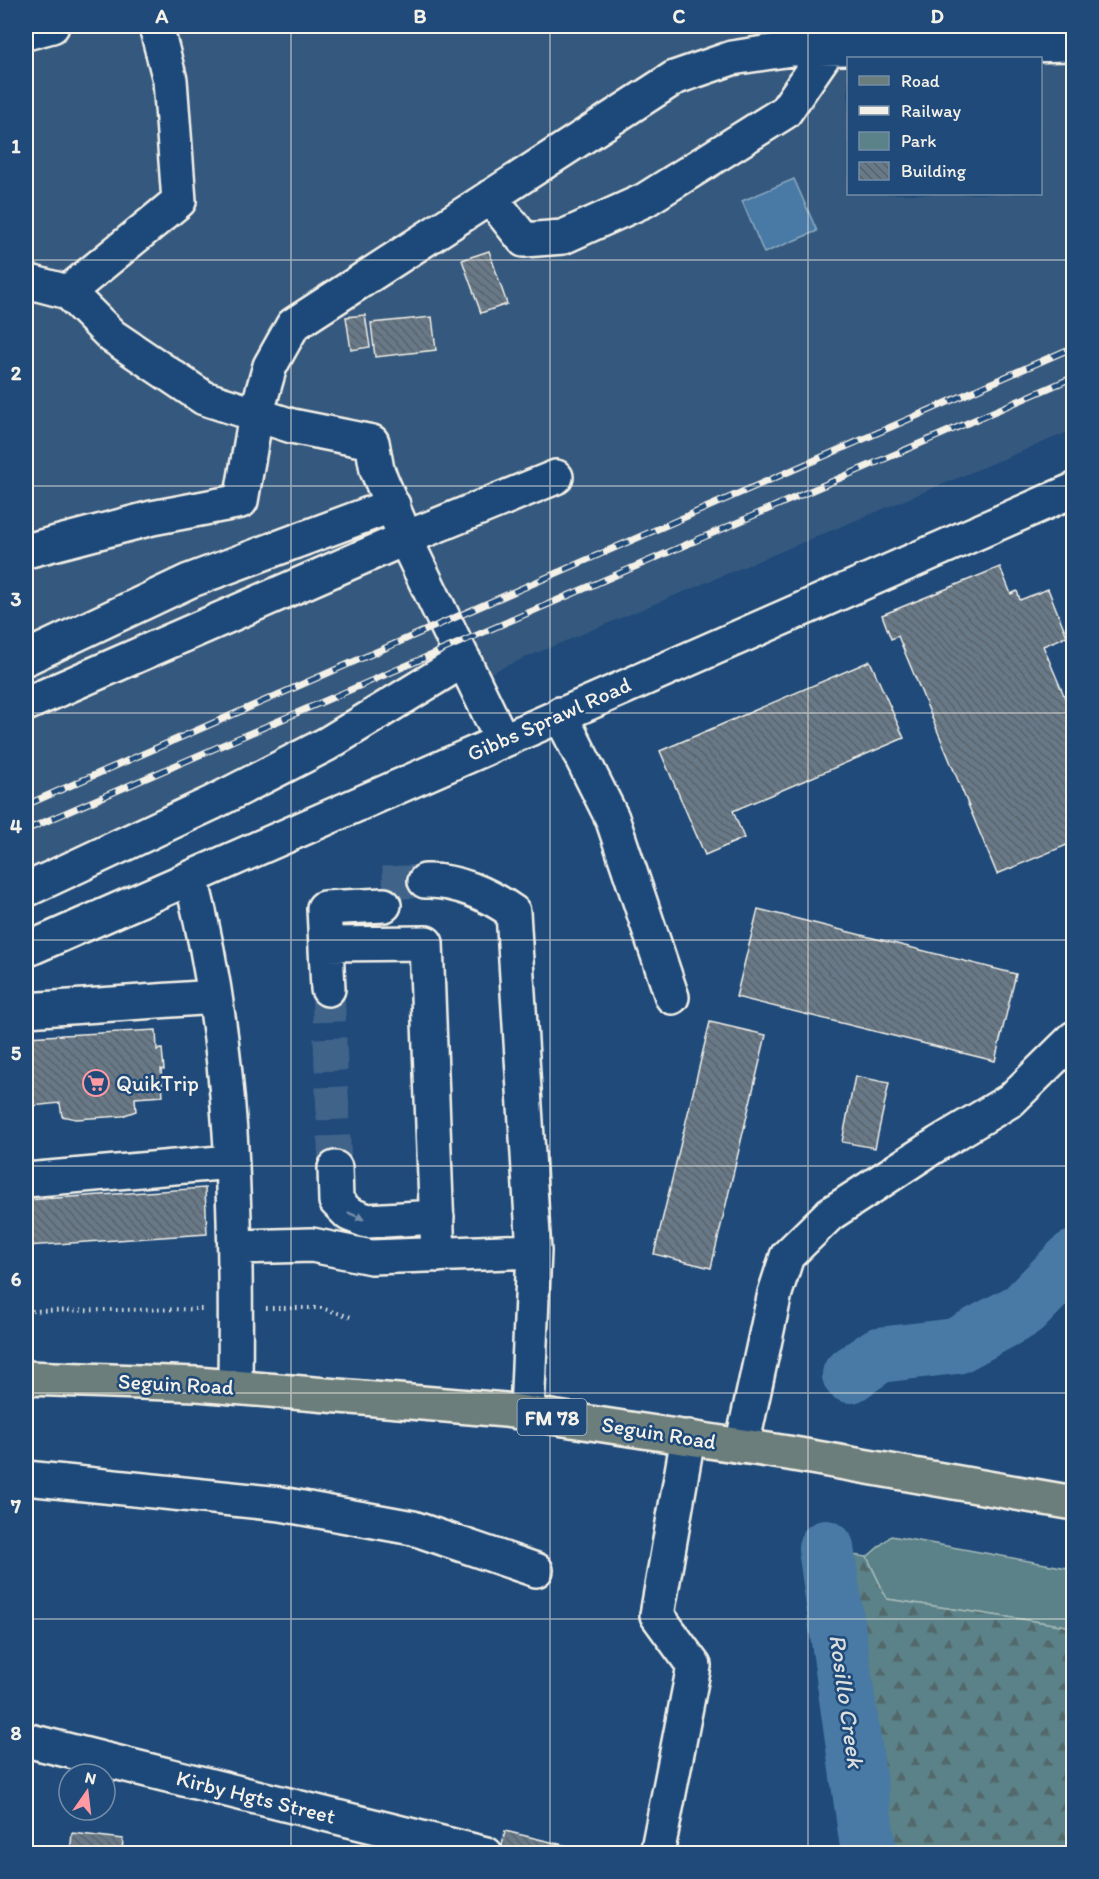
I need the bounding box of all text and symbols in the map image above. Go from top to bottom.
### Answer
text: A [155,4,169,28]
text: B [414,4,427,28]
text: C [673,4,686,28]
text: D [930,4,944,28]
legend [847,57,1042,195]
text: Road [901,70,940,92]
text: Railway [901,100,962,122]
text: Park [901,130,936,152]
text: 1 [11,134,21,158]
text: Building [901,160,967,182]
text: 2 [11,361,22,385]
text: 3 [11,587,22,611]
street label: Gibbs Sprawl Road [463,671,635,767]
text: 4 [10,814,22,838]
text: 5 [11,1041,22,1065]
supermarket icon: QuikTrip [81,1068,111,1098]
place label: QuikTrip [116,1070,199,1097]
one-way arrow [347,1211,365,1221]
text: 6 [11,1267,22,1291]
street label: Seguin Road [118,1367,234,1401]
road number: FM 78 [518,1399,586,1435]
street label: Seguin Road [600,1411,718,1455]
text: 7 [10,1494,21,1518]
water label: Rosillo Creek [823,1632,871,1771]
text: 8 [11,1721,22,1745]
north arrow [57,1762,117,1822]
street label: Kirby Hgts Street [174,1764,338,1830]
text: N [83,1767,98,1788]

